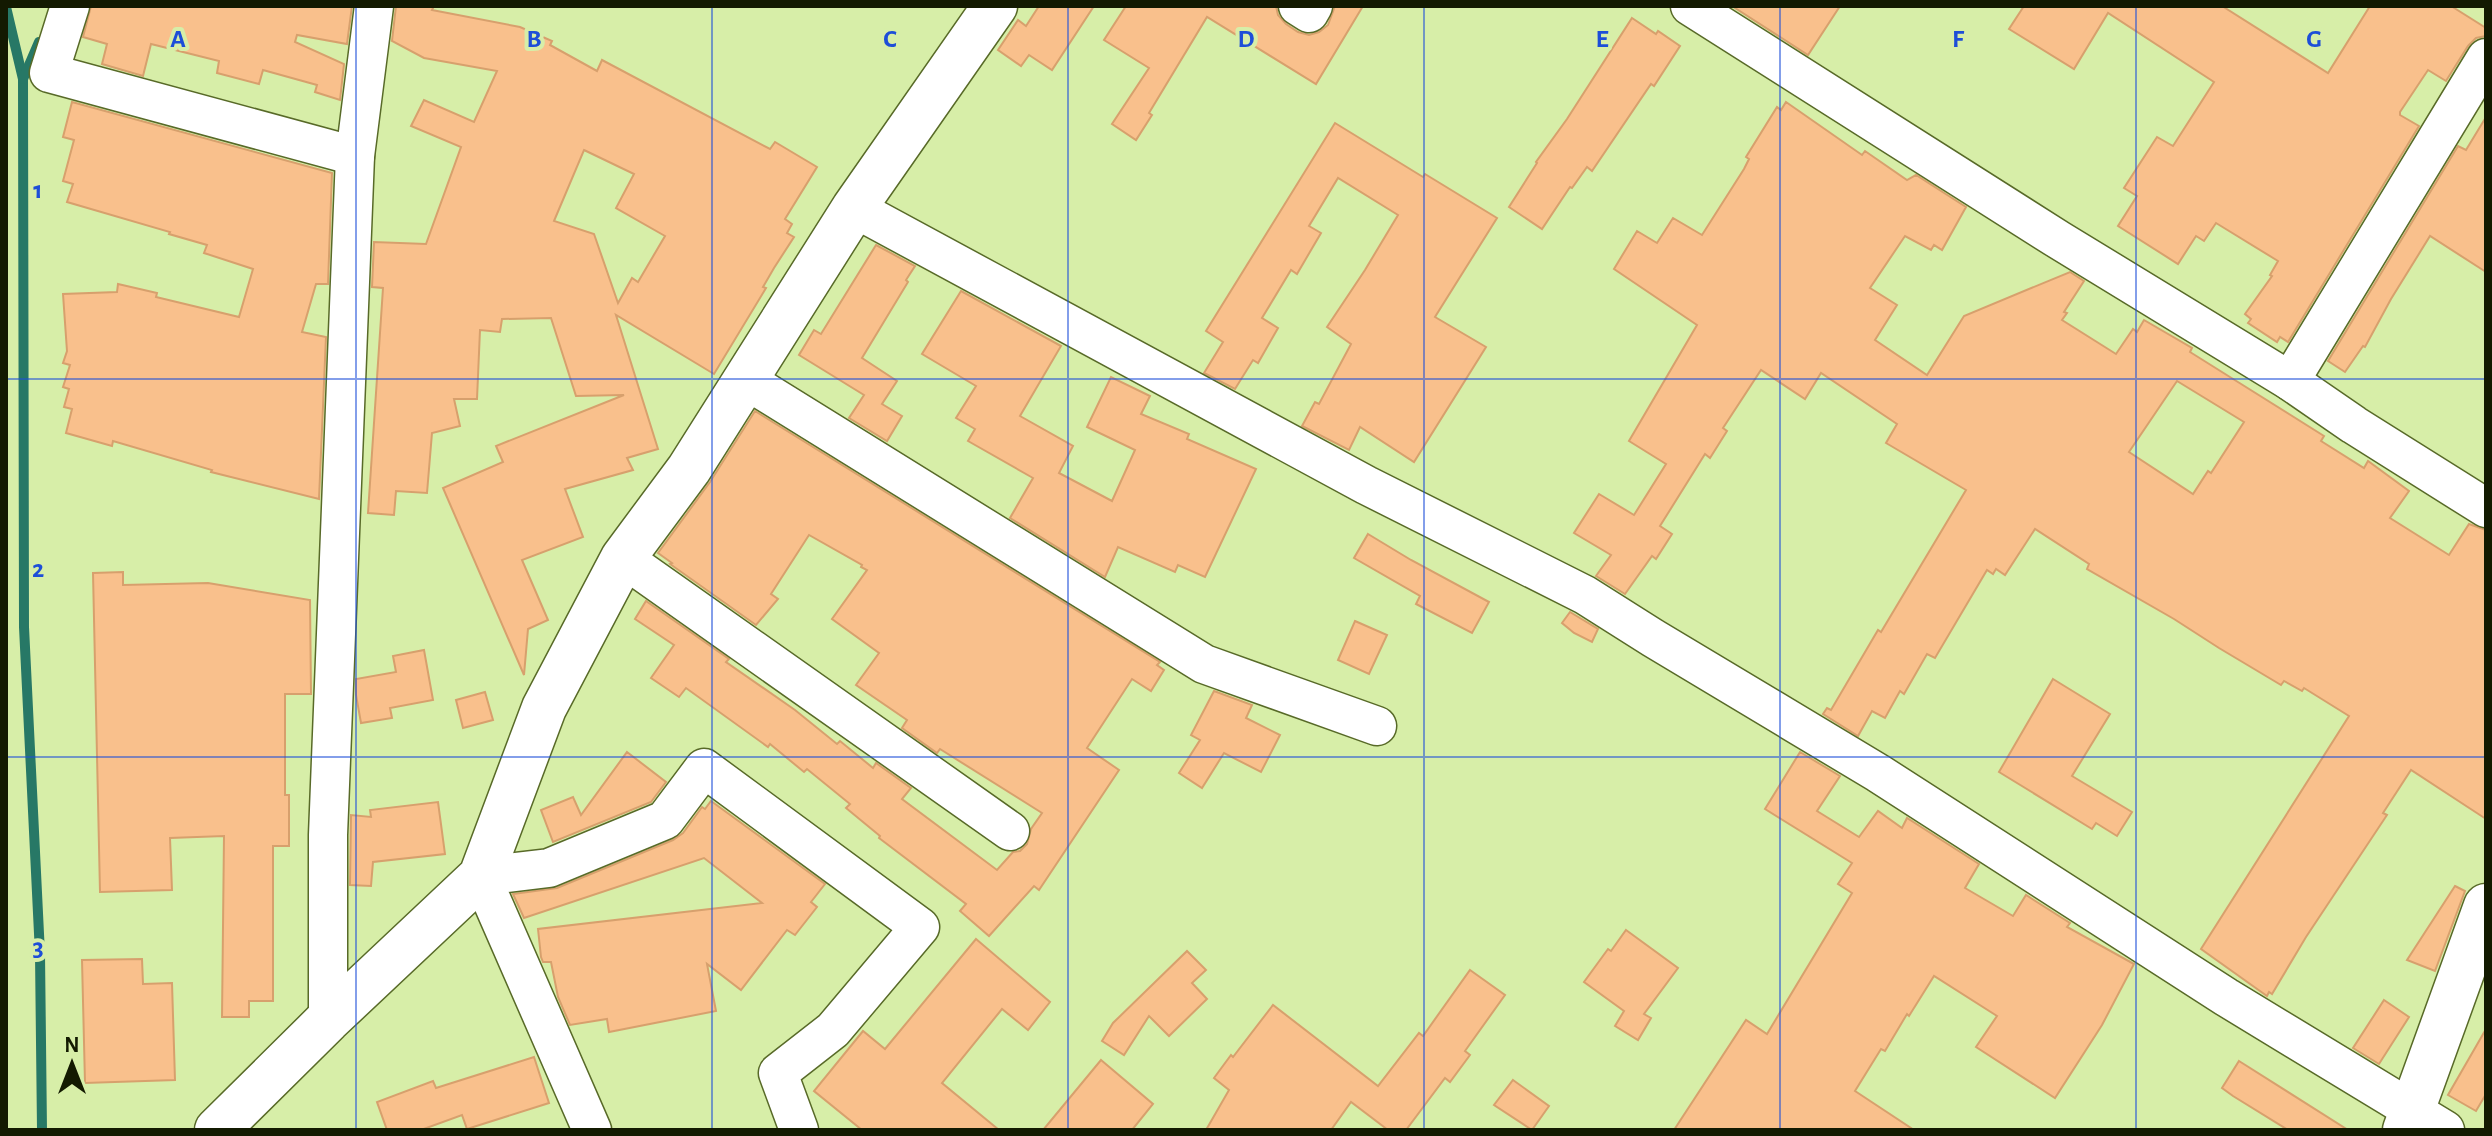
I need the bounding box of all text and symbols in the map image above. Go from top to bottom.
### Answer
text: A [170,26,186,52]
text: B [526,26,542,52]
text: C [883,26,897,52]
text: D [1237,26,1255,52]
text: E [1595,26,1609,52]
text: F [1952,26,1965,52]
text: G [2306,26,2322,52]
text: 1 [33,177,43,203]
text: 2 [32,556,44,582]
text: 3 [32,935,44,961]
north arrow [32,1024,112,1104]
text: N [64,1034,80,1056]

